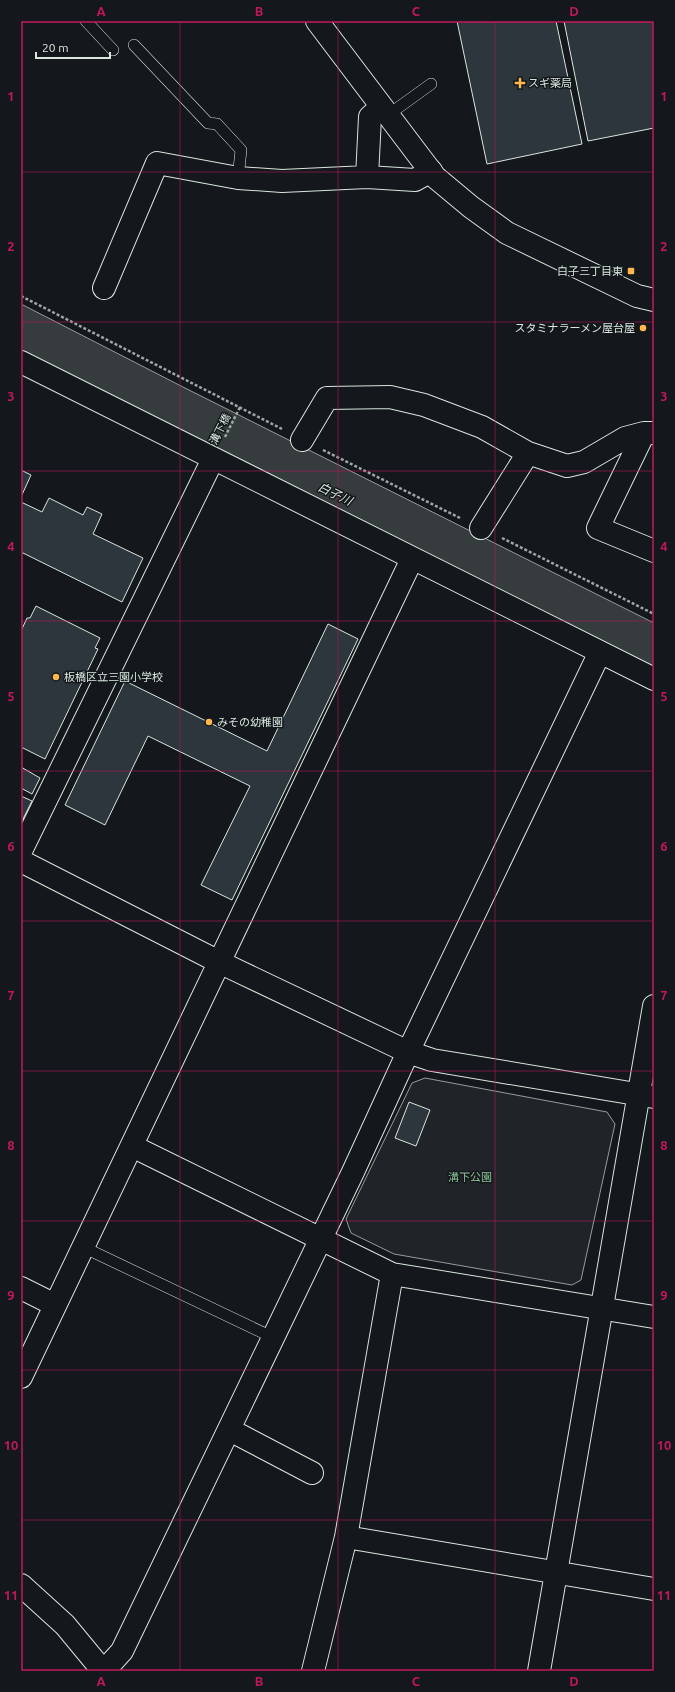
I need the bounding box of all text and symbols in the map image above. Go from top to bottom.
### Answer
text: A [96,4,106,18]
text: B [255,4,264,18]
text: C [412,4,421,18]
text: D [569,4,579,18]
scale bar [36,34,110,60]
text: 20 m [42,41,69,54]
place label: スギ薬局 [528,77,572,89]
marker: スギ薬局 [515,78,525,88]
text: 1 [7,89,15,103]
text: 1 [660,89,668,103]
text: 2 [7,239,15,253]
text: 2 [660,239,668,253]
place label: 白子三丁目東 [557,265,623,277]
marker: 白子三丁目東 [626,266,636,276]
place label: スタミナラーメン屋台屋 [514,322,635,334]
marker: スタミナラーメン屋台屋 [638,323,648,333]
text: 3 [7,389,15,403]
text: 3 [660,389,668,403]
street label: 溝下橋 [207,412,233,446]
water label: 白子川 [316,480,356,508]
text: 4 [7,539,15,553]
text: 4 [660,539,668,553]
place label: 板橋区立三園小学校 [64,671,163,683]
marker: 板橋区立三園小学校 [51,672,61,682]
text: 5 [7,689,15,703]
text: 5 [660,689,668,703]
place label: みその幼稚園 [217,716,283,728]
marker: みその幼稚園 [204,717,214,727]
text: 6 [7,839,15,853]
text: 6 [660,839,668,853]
text: 7 [7,988,15,1002]
text: 7 [660,988,668,1002]
text: 8 [7,1138,15,1152]
text: 8 [660,1138,668,1152]
park label: 溝下公園 [448,1171,492,1183]
text: 9 [7,1288,15,1302]
text: 9 [660,1288,668,1302]
text: 10 [4,1438,18,1452]
text: 10 [657,1438,671,1452]
text: 11 [4,1588,18,1602]
text: 11 [657,1588,671,1602]
text: A [96,1674,106,1688]
text: B [255,1674,264,1688]
text: C [412,1674,421,1688]
text: D [569,1674,579,1688]

